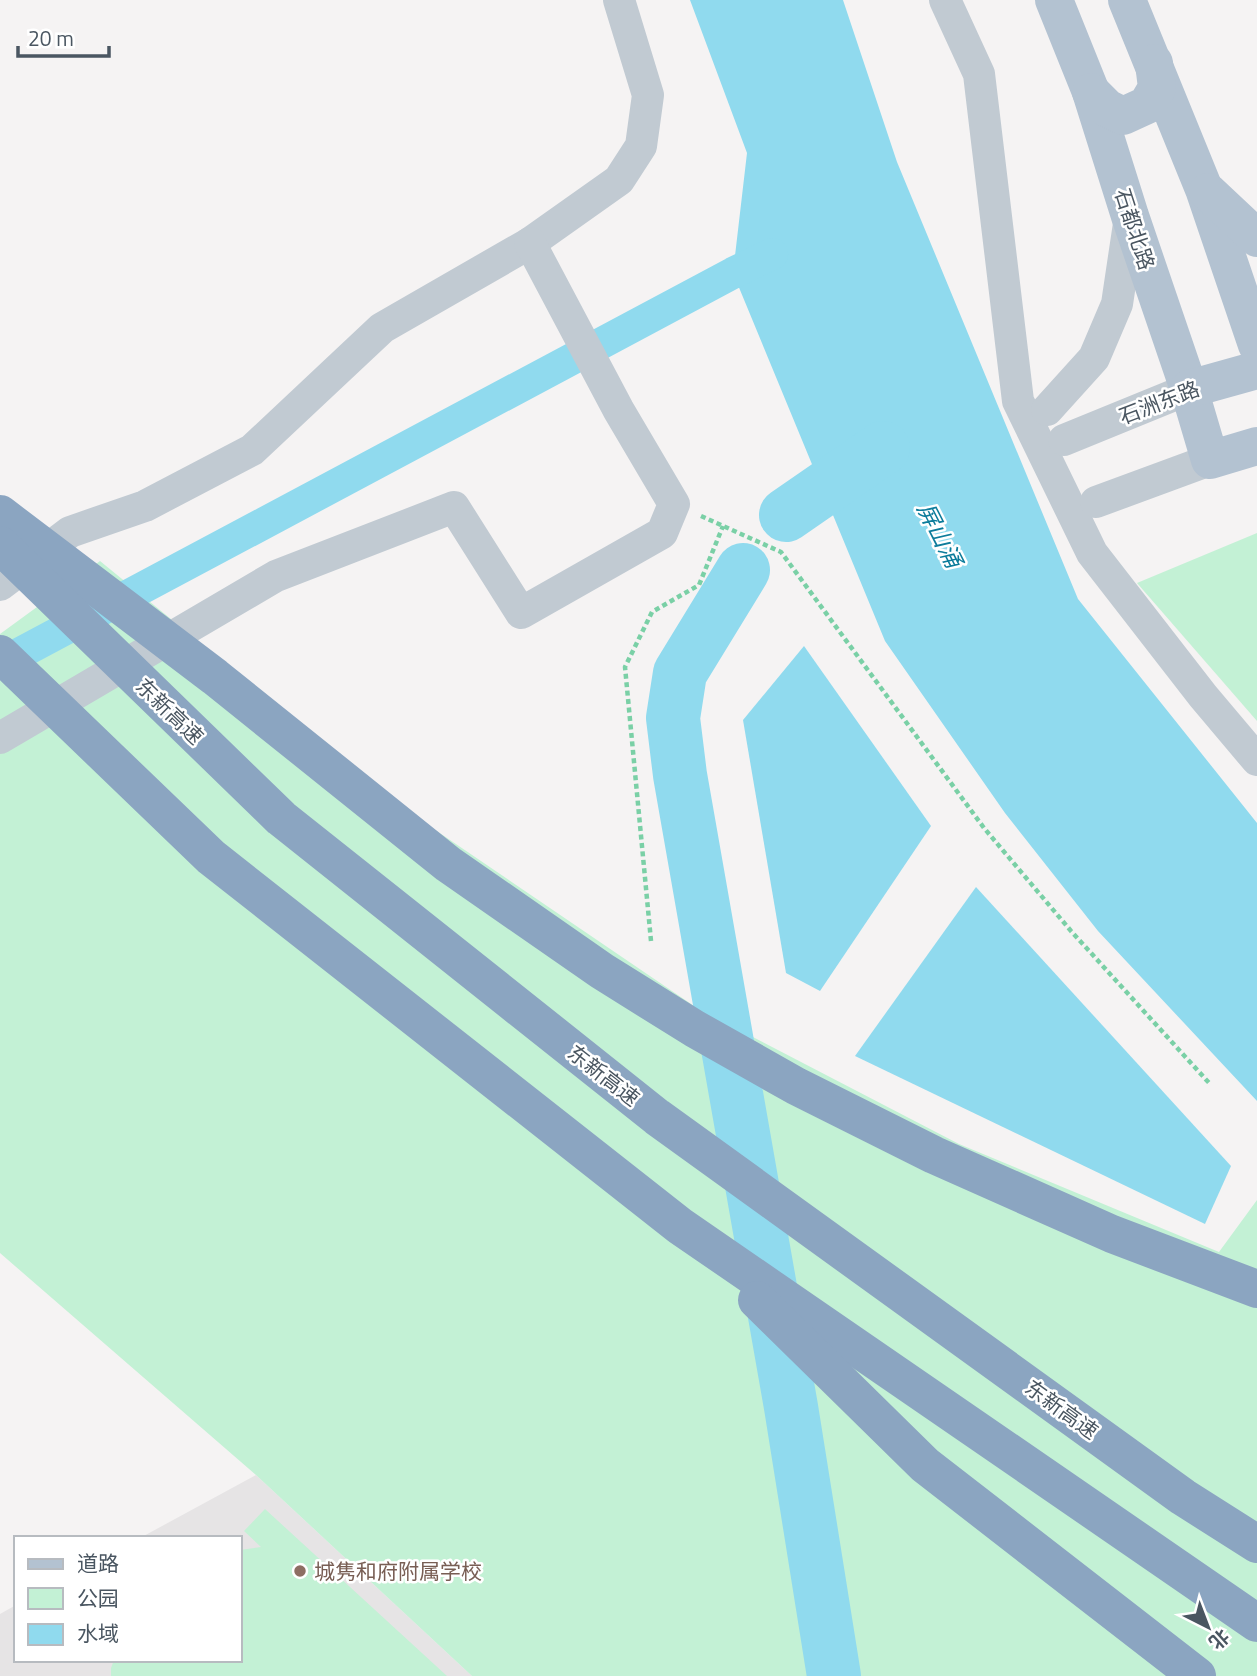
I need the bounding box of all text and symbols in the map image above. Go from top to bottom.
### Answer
scale bar [18,14,108,58]
text: 20 m [28,22,74,54]
street label: 石都北路 [1107,184,1163,274]
street label: 石洲东路 [1114,372,1204,432]
water label: 屏山涌 [909,496,973,576]
street label: 东新高速 [129,670,211,752]
street label: 东新高速 [561,1037,647,1113]
street label: 东新高速 [1019,1371,1105,1447]
legend [14,1536,242,1662]
text: 道路 [77,1547,119,1579]
place label: 城隽和府附属学校 [314,1555,482,1587]
marker: 城隽和府附属学校 [292,1563,308,1579]
text: 公园 [77,1582,119,1614]
north arrow [1173,1592,1243,1662]
text: 水域 [77,1617,119,1649]
text: 北 [1203,1623,1236,1657]

